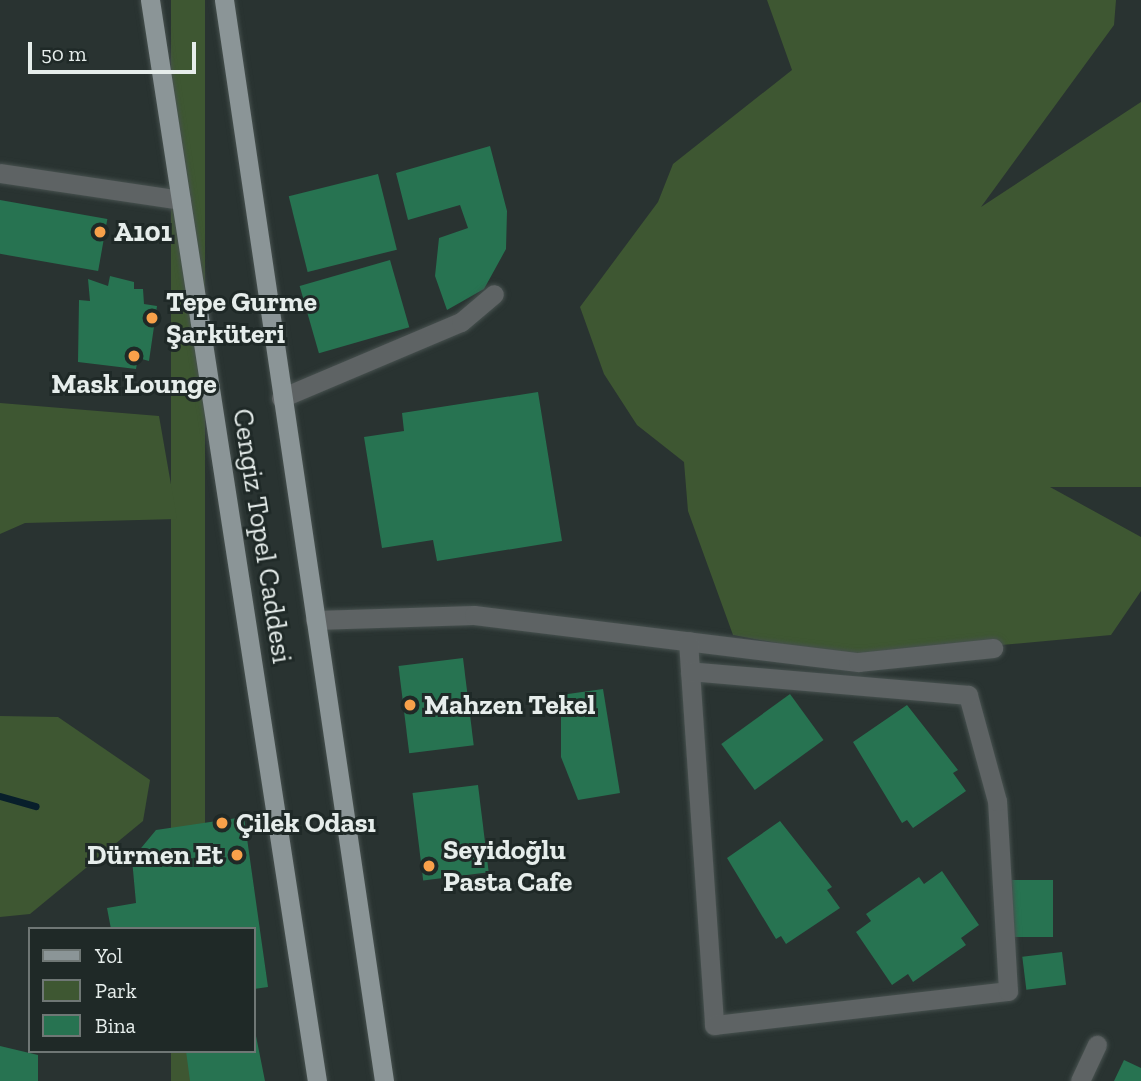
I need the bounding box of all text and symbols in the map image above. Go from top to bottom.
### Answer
scale bar [32,28,200,72]
text: 50 m [41,41,87,66]
place label: A101 [114,215,172,249]
marker: A101 [92,224,108,240]
place label: Tepe Gurme Şarküteri [166,285,317,351]
marker: Tepe Gurme Şarküteri [144,310,160,326]
marker: Mask Lounge [126,348,142,364]
place label: Mask Lounge [51,367,217,401]
street label: Cengiz Topel Caddesi [225,406,299,666]
place label: Mahzen Tekel [424,688,595,722]
marker: Mahzen Tekel [402,697,418,713]
place label: Çilek Odası [236,806,376,840]
marker: Çilek Odası [214,815,230,831]
place label: Seyidoğlu Pasta Cafe [443,833,572,899]
place label: Dürmen Et [87,838,223,872]
marker: Dürmen Et [229,847,245,863]
marker: Seyidoğlu Pasta Cafe [421,858,437,874]
legend [28,927,256,1053]
text: Yol [95,943,123,968]
text: Park [95,978,137,1003]
text: Bina [95,1013,136,1038]

